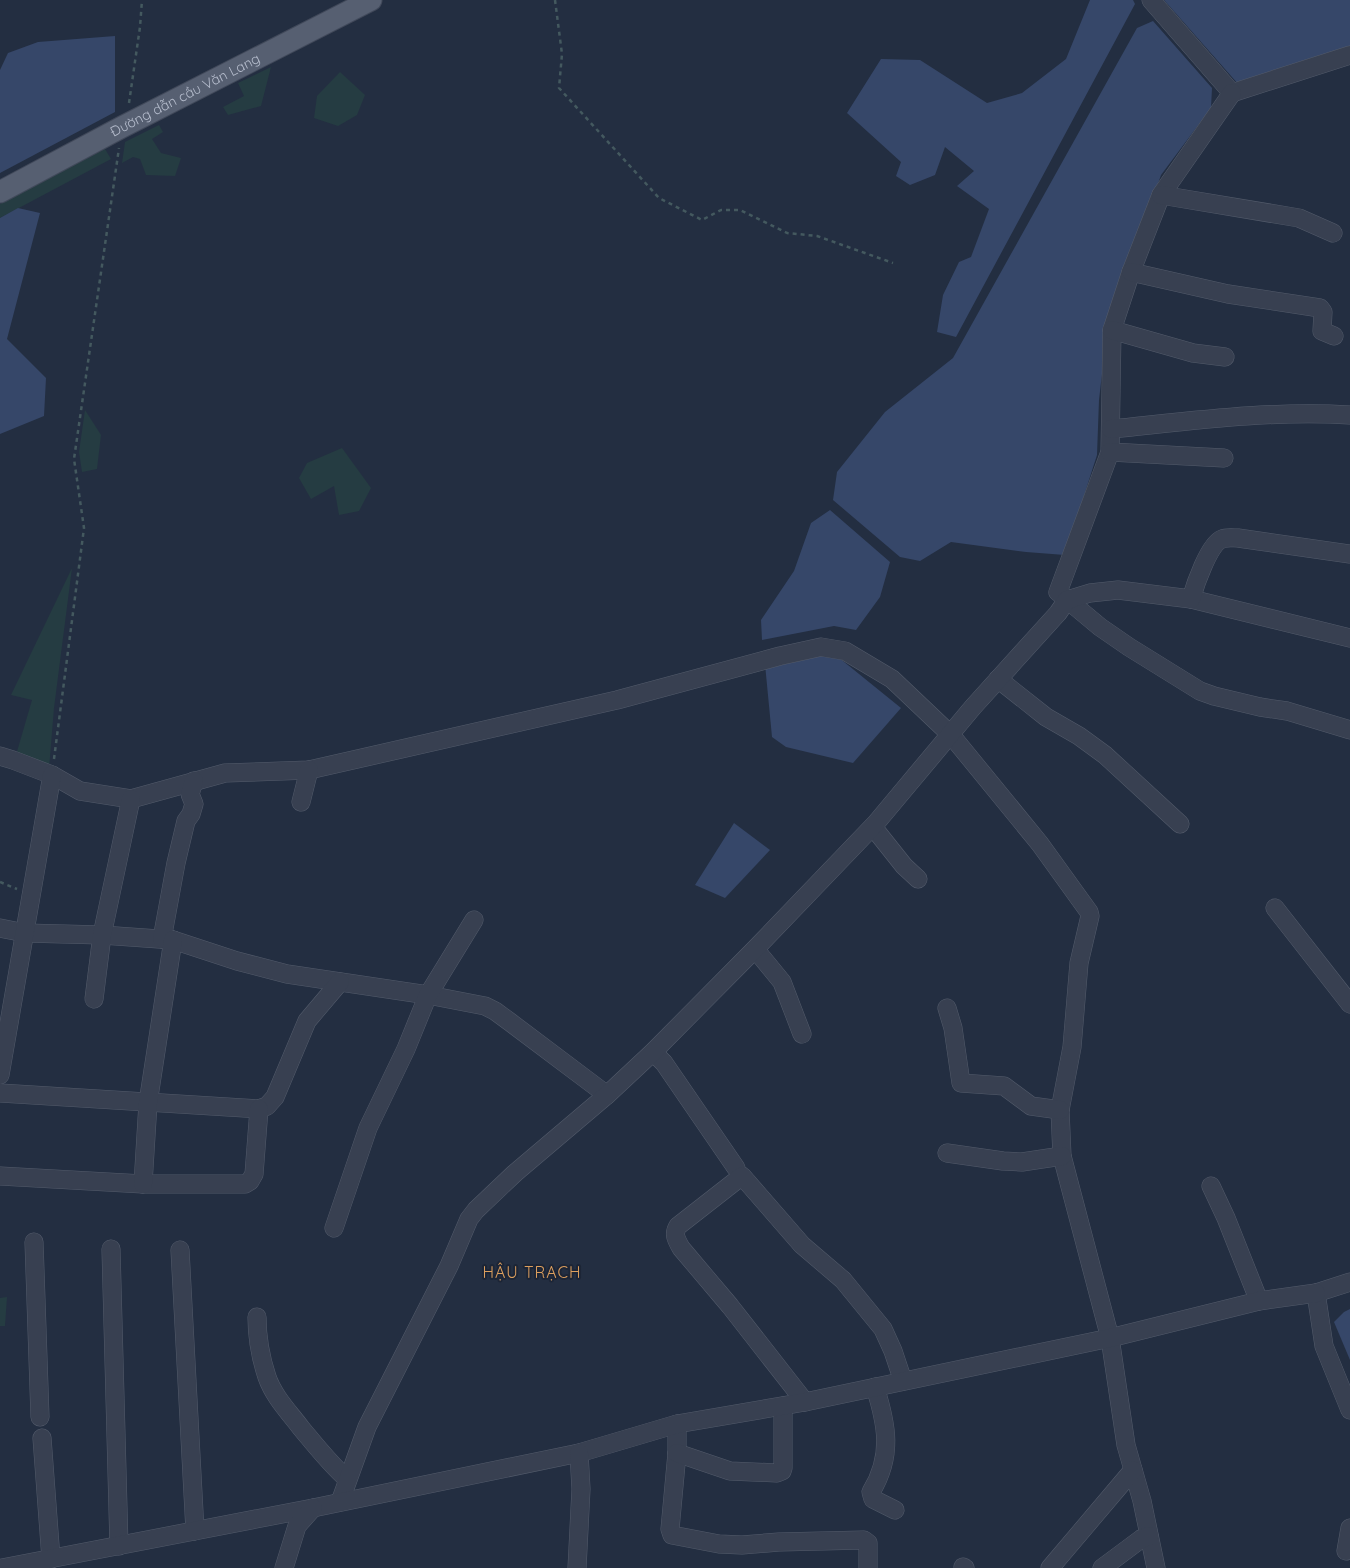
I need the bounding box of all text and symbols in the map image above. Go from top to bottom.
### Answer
street label: Đường dẫn cầu Văn Lang [107,49,263,141]
district label: HẬU TRẠCH [482,1262,582,1282]

